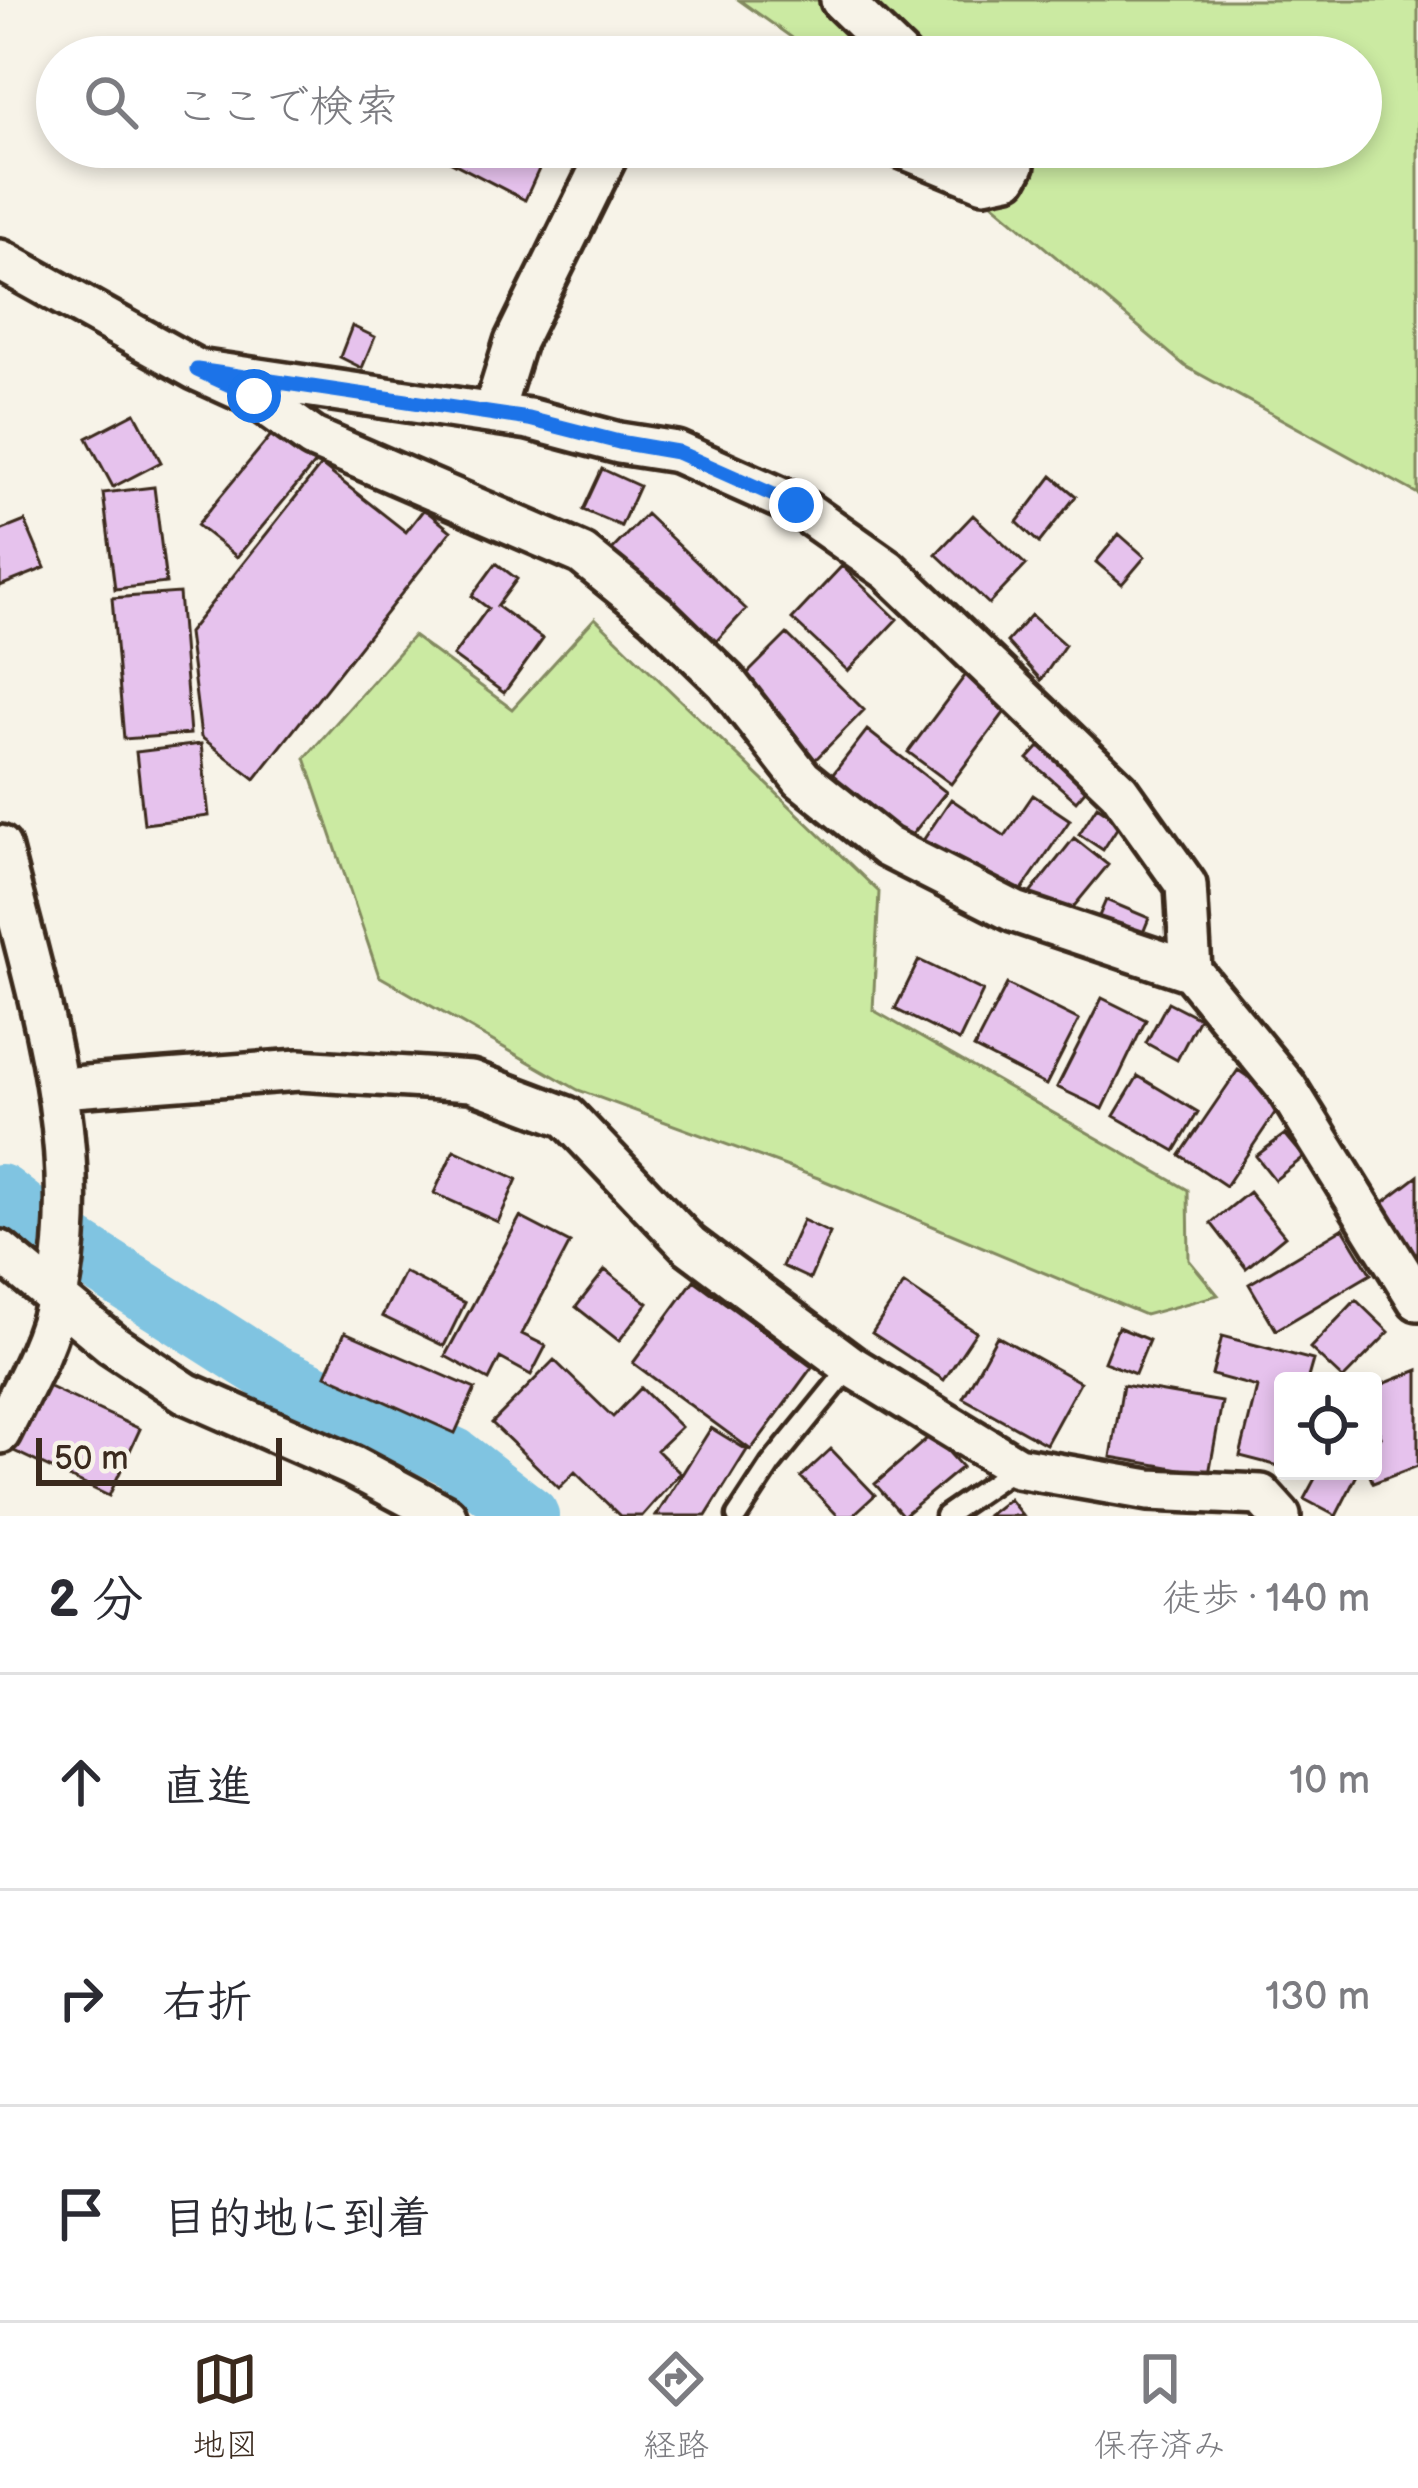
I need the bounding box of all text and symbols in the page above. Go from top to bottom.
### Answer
search box [36,36,1382,168]
icon: search [78,69,144,135]
text: ここで検索 [174,80,399,135]
route start [227,369,281,423]
route end [769,478,823,532]
map controls [1274,1372,1382,1480]
button: locate [1274,1372,1382,1480]
scale bar [36,1432,282,1485]
text: 50 m [54,1439,129,1479]
text: 2 分 [48,1570,143,1631]
text: 徒歩 · 140 m [1162,1576,1370,1623]
icon: ahead [48,1749,114,1815]
text: 10 m [1289,1758,1370,1805]
text: 直進 [162,1760,252,1815]
icon: right [48,1965,114,2031]
text: 130 m [1265,1974,1370,2021]
text: 右折 [162,1976,252,2031]
icon: arrive [48,2181,114,2247]
text: 目的地に到着 [162,2192,432,2247]
tab: 地図 [192,2346,258,2466]
tab: 経路 [643,2346,709,2466]
tab: 保存済み [1094,2346,1226,2466]

